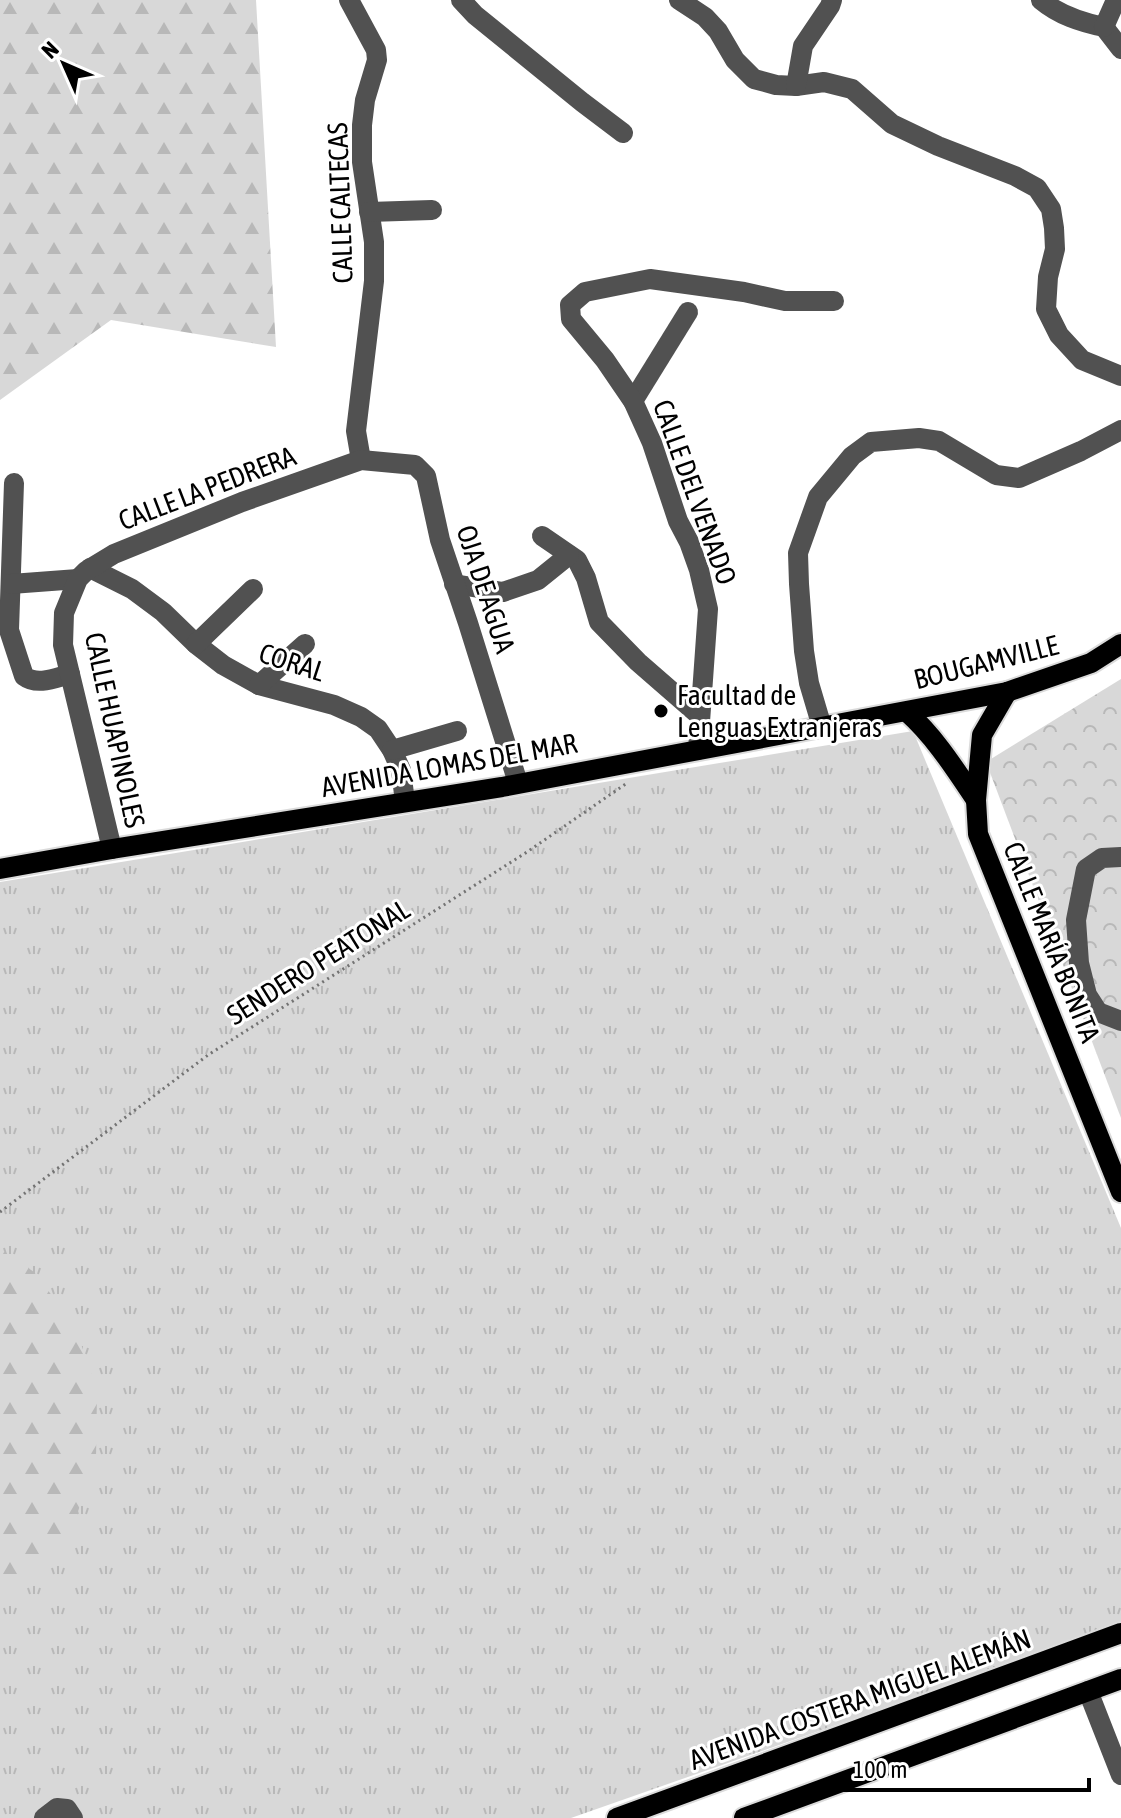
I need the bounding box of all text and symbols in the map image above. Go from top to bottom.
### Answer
north arrow [24,24,104,104]
text: N [36,36,64,64]
street label: CALLE CALTECAS [321,122,359,284]
street label: CALLE DEL VENADO [647,395,743,589]
street label: CALLE LA PEDRERA [114,439,300,536]
street label: OJA DE AGUA [450,521,522,657]
street label: BOUGAMVILLE [910,629,1062,695]
street label: CALLE HUAPINOLES [79,630,151,831]
street label: CORAL [255,636,329,688]
place label: Facultad de Lenguas Extranjeras [677,679,882,743]
marker: Facultad de Lenguas Extranjeras [652,702,670,720]
street label: AVENIDA LOMAS DEL MAR [319,727,579,803]
street label: CALLE MARÍA BONITA [997,837,1107,1047]
street label: SENDERO PEATONAL [221,893,415,1031]
street label: AVENIDA COSTERA MIGUEL ALEMÁN [685,1622,1035,1776]
scale bar [841,1742,1089,1792]
text: 100 m [853,1756,907,1783]

